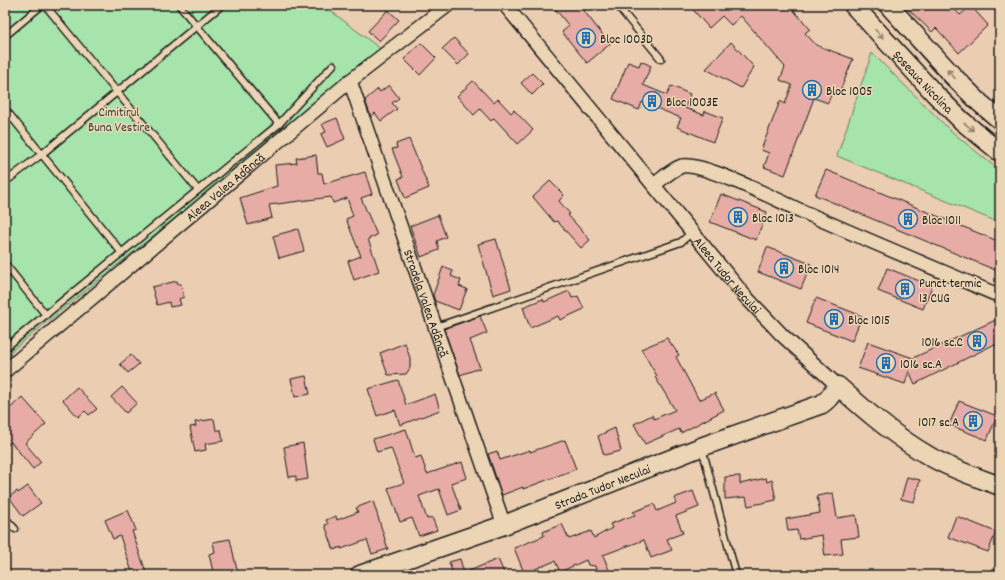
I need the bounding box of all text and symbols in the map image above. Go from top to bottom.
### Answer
building icon: Bloc 1003D [575,27,597,49]
one-way arrow [874,29,884,39]
place label: Bloc 1003D [600,31,653,50]
street label: Șoseaua Nicolina [887,47,957,120]
one-way arrow [947,69,956,79]
building icon: Bloc 1005 [801,79,823,101]
place label: Bloc 1005 [826,83,872,102]
building icon: Bloc 1003E [641,90,663,112]
place label: Bloc 1003E [666,94,718,113]
park label: Cimitirul Buna Vestire [88,104,150,138]
one-way arrow [964,123,975,132]
street label: Aleea Valea Adâncă [182,149,271,227]
building icon: Bloc 1013 [727,206,749,228]
building icon: Bloc 1011 [897,208,919,230]
place label: Bloc 1013 [752,210,794,229]
place label: Bloc 1011 [922,212,961,231]
street label: Aleea Tudor Neculai [688,234,765,320]
street label: Stradela Valea Adâncă [397,247,452,361]
building icon: Bloc 1014 [773,257,795,279]
place label: Bloc 1014 [798,261,839,280]
place label: Punct termic 13 CUG [919,275,981,309]
building icon: Punct termic 13 CUG [894,278,916,300]
building icon: Bloc 1015 [823,308,845,330]
place label: Bloc 1015 [848,312,890,331]
building icon: 1016 sc.C [966,330,988,352]
place label: 1016 sc.C [922,334,964,353]
building icon: 1016 sc.A [875,352,897,374]
place label: 1016 sc.A [900,356,942,375]
building icon: 1017 sc.A [962,410,984,432]
place label: 1017 sc.A [918,414,959,433]
street label: Strada Tudor Neculai [552,461,654,516]

